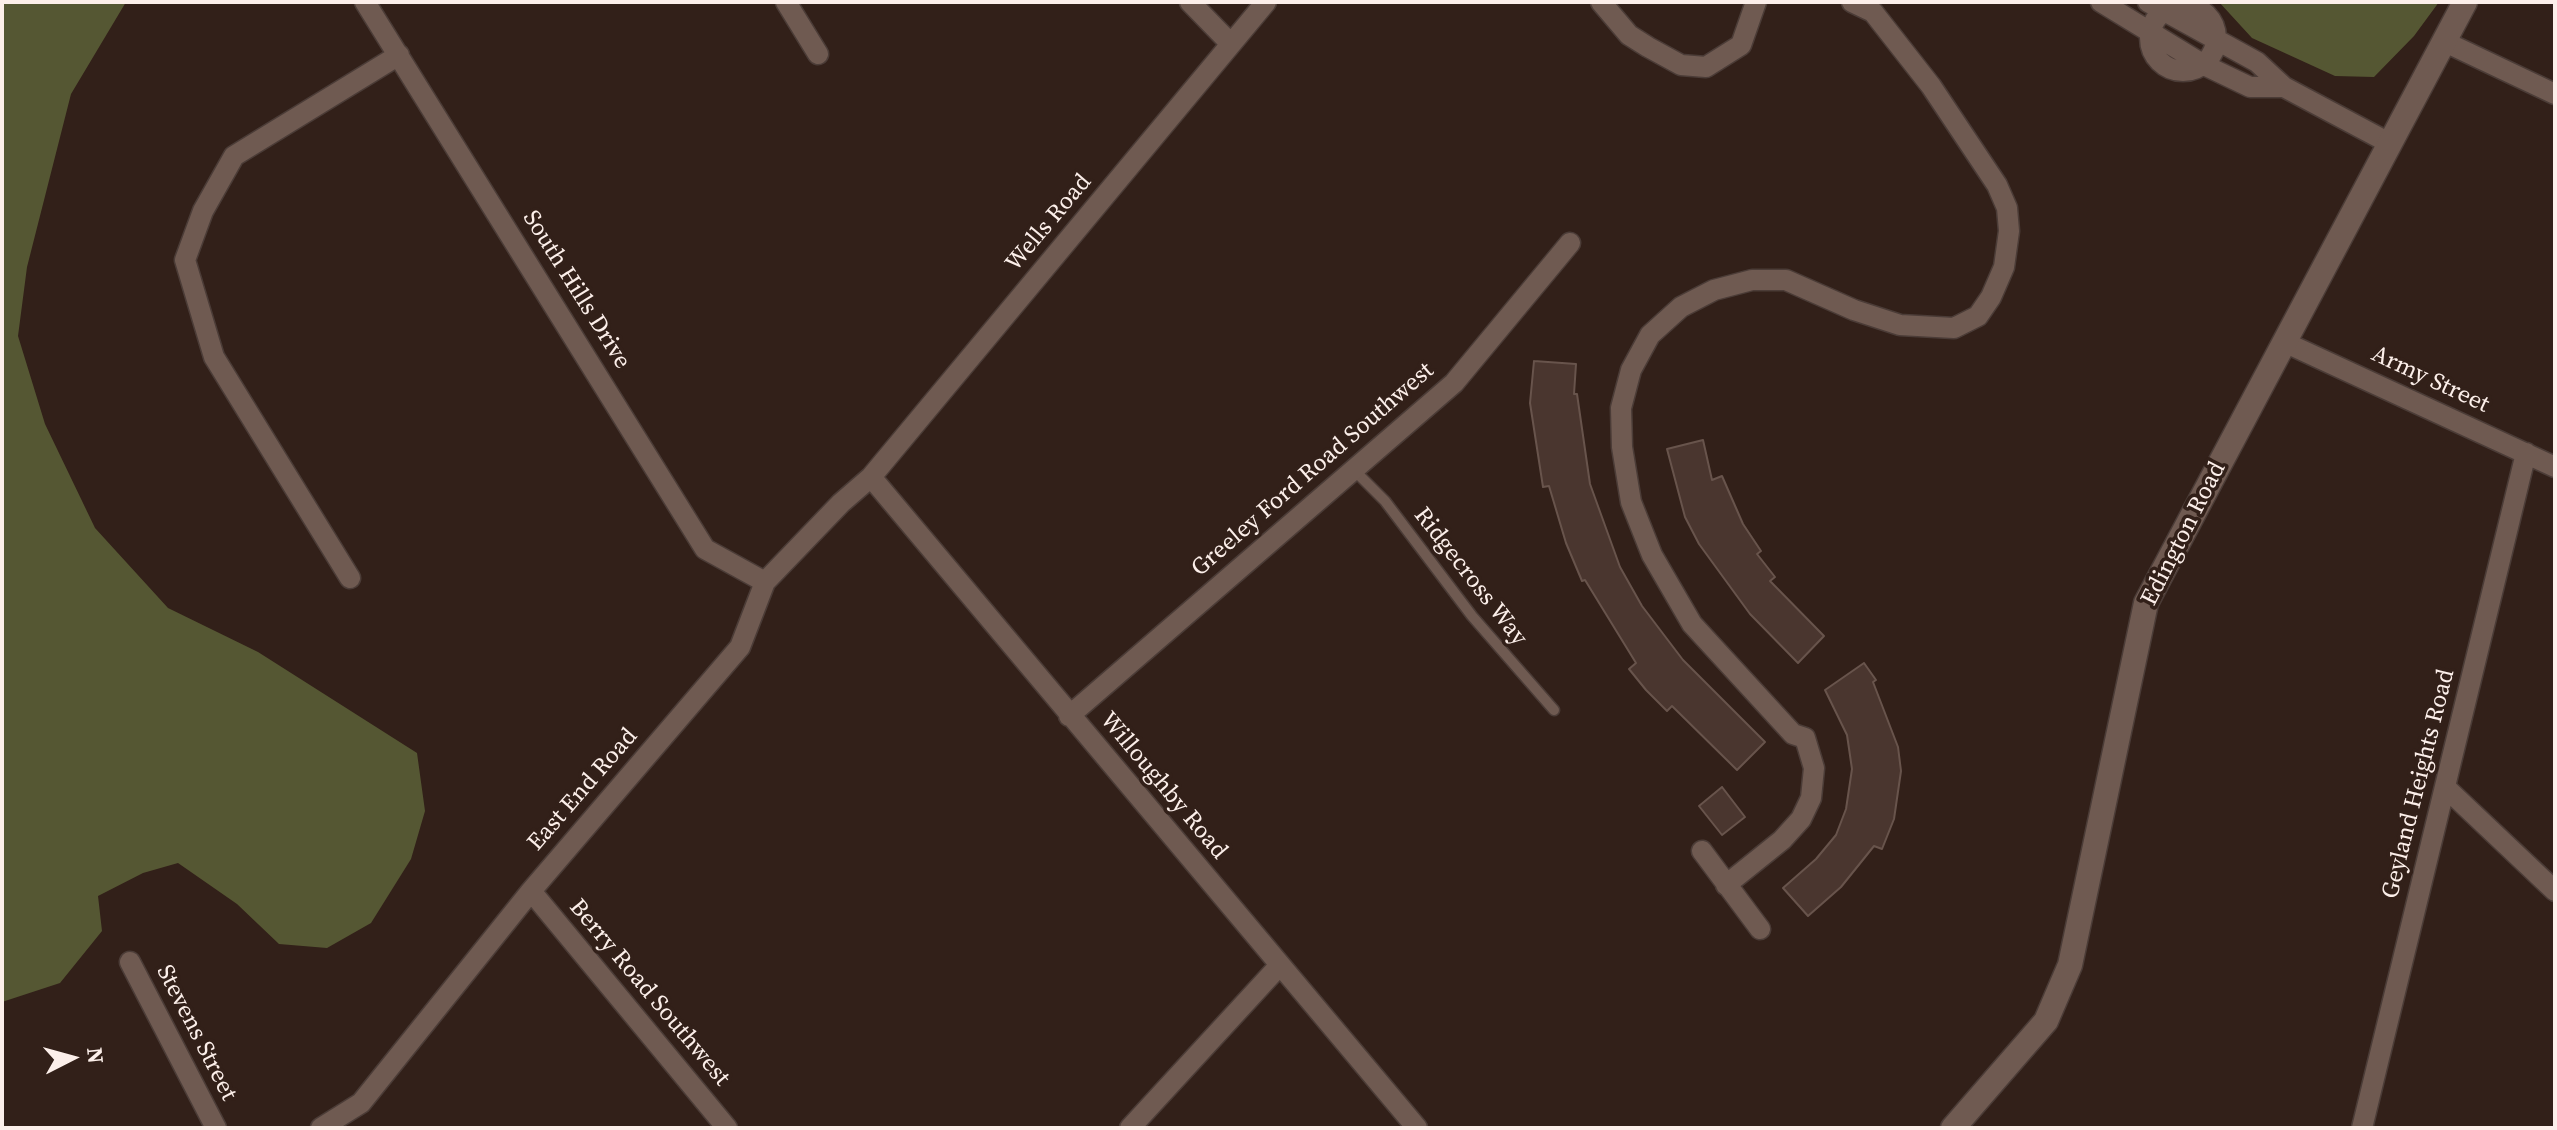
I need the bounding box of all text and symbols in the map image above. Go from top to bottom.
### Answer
street label: Wells Road [1000,169,1098,277]
street label: South Hills Drive [516,206,636,374]
street label: Army Street [2366,340,2494,420]
street label: Greeley Ford Road Southwest [1186,357,1440,583]
street label: Edington Road [2135,457,2233,611]
street label: Ridgecross Way [1407,502,1533,652]
street label: Geyland Heights Road [2377,666,2461,902]
street label: Willoughby Road [1093,707,1233,865]
street label: East End Road [522,723,644,857]
street label: Berry Road Southwest [563,894,735,1092]
street label: Stevens Street [150,960,242,1106]
north arrow [32,1018,112,1098]
text: N [80,1046,112,1065]

